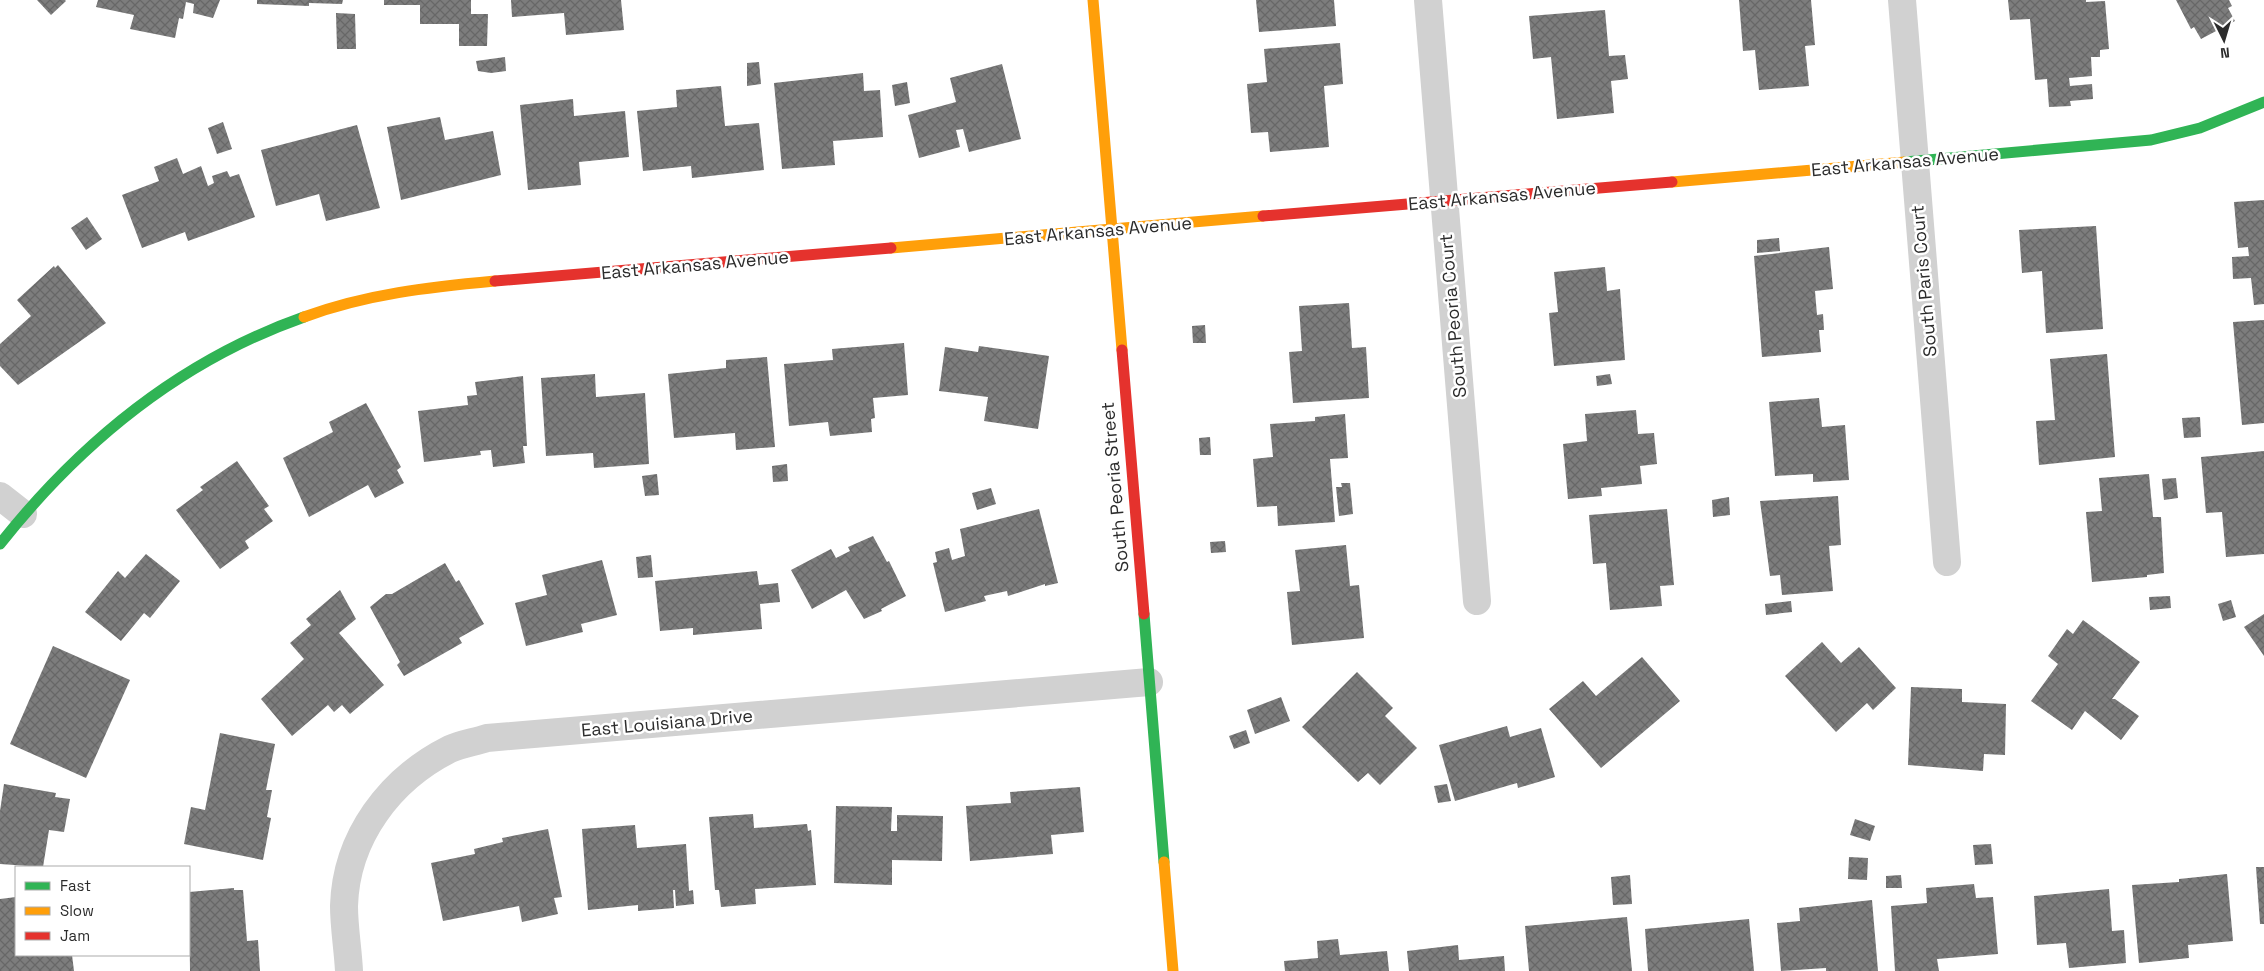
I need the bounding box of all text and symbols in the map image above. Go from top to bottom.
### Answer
north arrow [2199,15,2249,65]
text: N [2220,44,2231,62]
street label: East Arkansas Avenue [1810,142,2000,181]
street label: East Arkansas Avenue [1407,176,1597,215]
street label: South Paris Court [1905,204,1942,358]
street label: East Arkansas Avenue [1003,211,1193,250]
street label: South Peoria Court [1434,233,1471,399]
street label: East Arkansas Avenue [600,245,790,284]
street label: South Peoria Street [1096,401,1133,573]
street label: East Louisiana Drive [580,704,754,741]
legend [15,866,190,956]
text: Fast [60,876,91,895]
text: Slow [60,901,94,920]
text: Jam [60,926,90,945]

